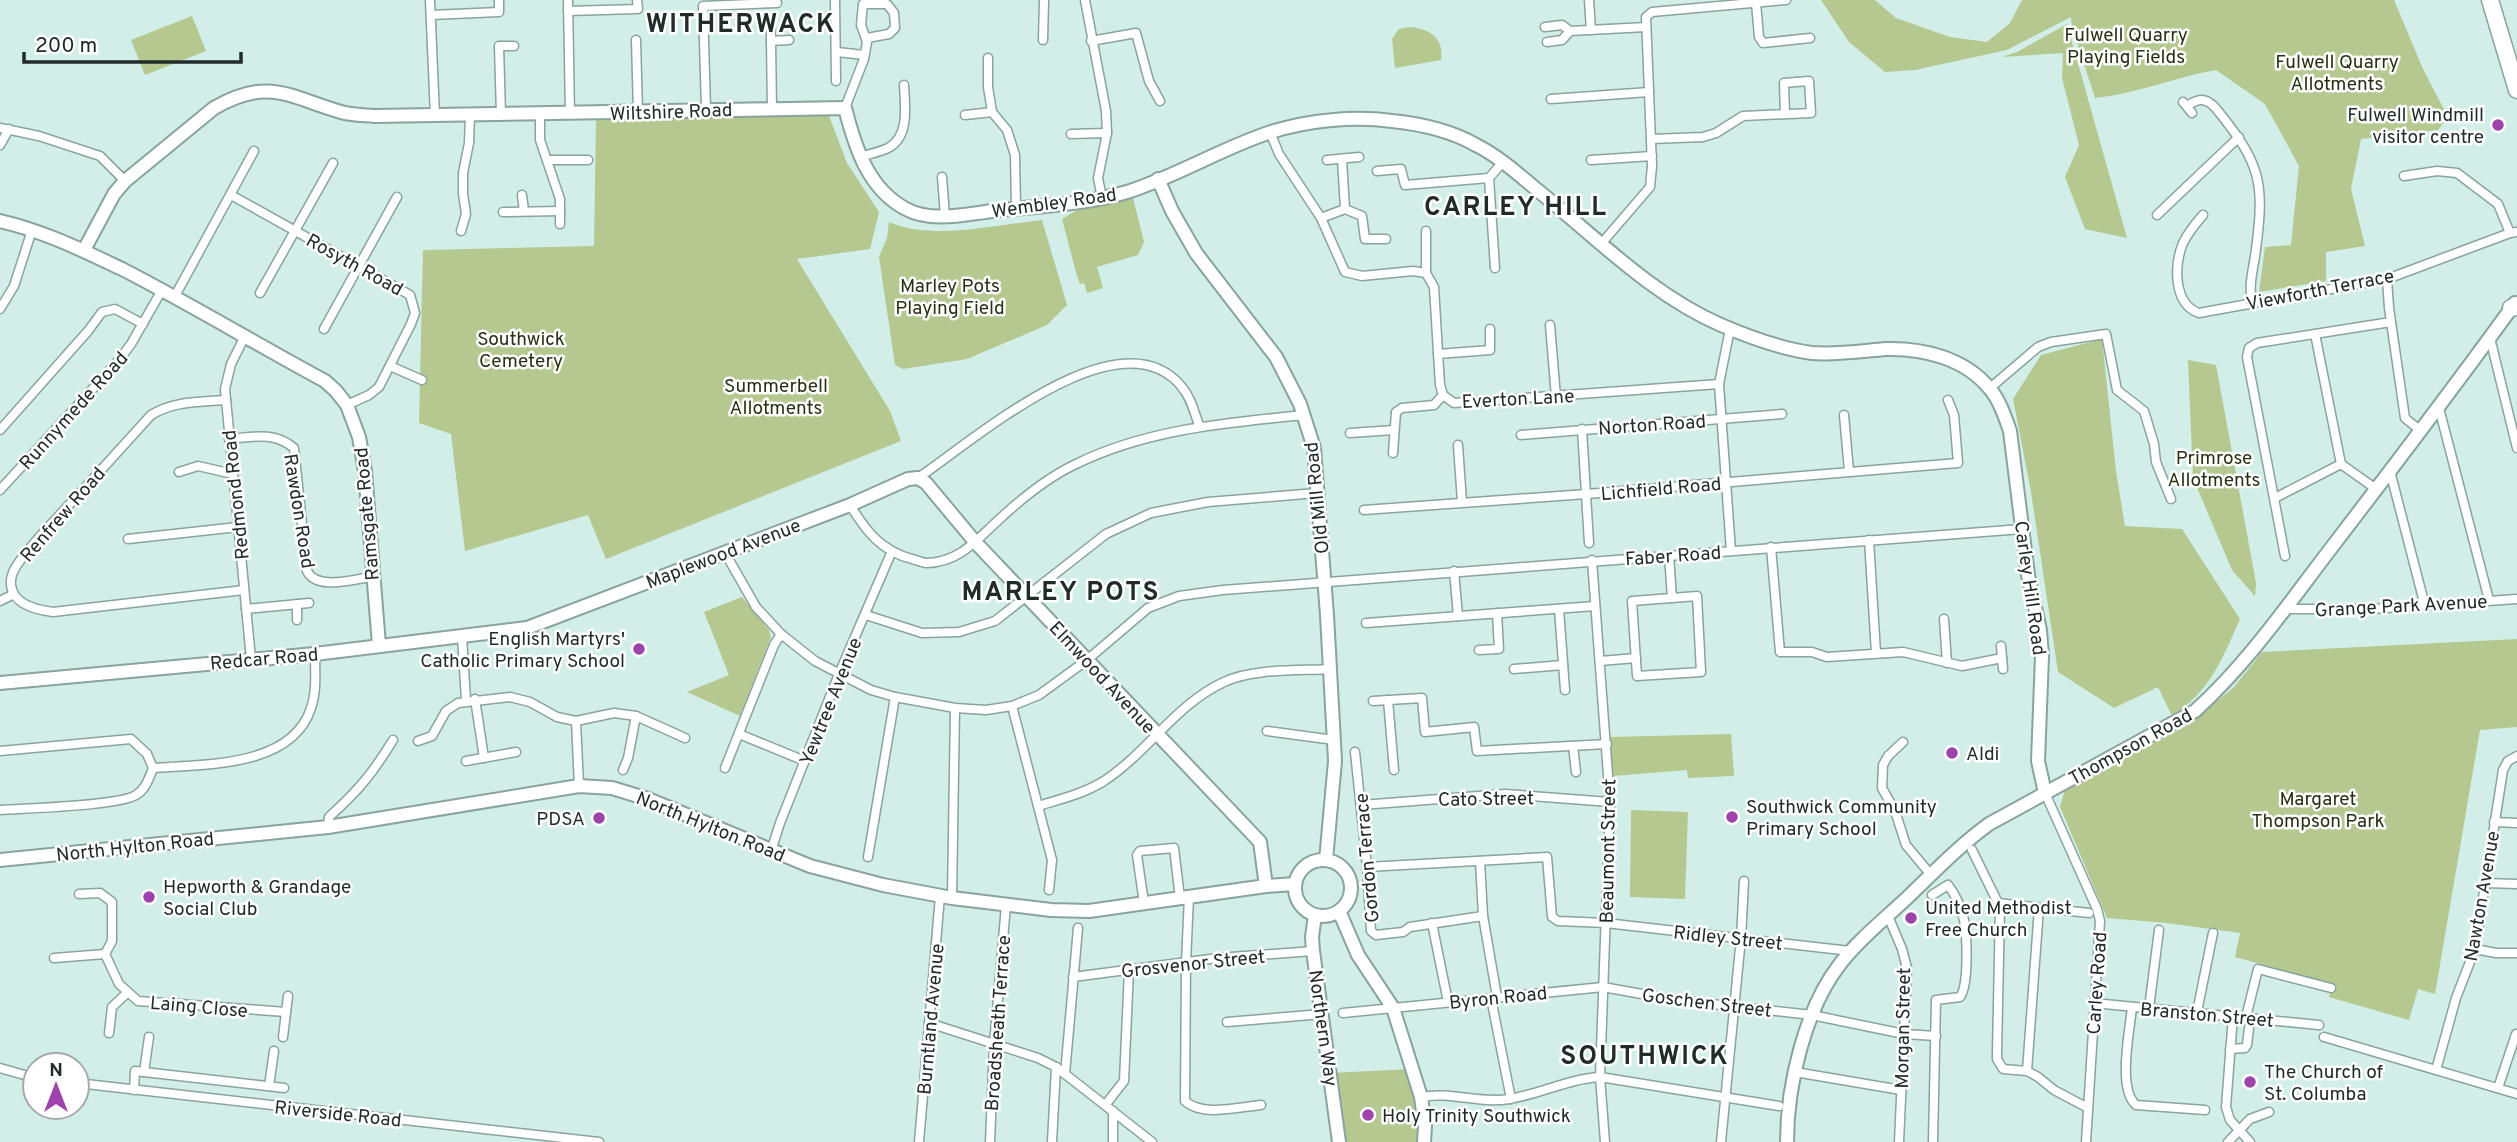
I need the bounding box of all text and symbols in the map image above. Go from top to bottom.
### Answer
district label: WITHERWACK [646,9,836,42]
scale bar [24,21,242,65]
park label: Fulwell Quarry Playing Fields [2064,24,2188,70]
text: 200 m [35,33,97,60]
park label: Fulwell Quarry Allotments [2275,51,2399,97]
street label: Wiltshire Road [609,99,733,127]
place label: Fulwell Windmill visitor centre [2347,104,2484,150]
marker: Fulwell Windmill visitor centre [2490,117,2506,133]
street label: Wembley Road [990,183,1118,225]
district label: CARLEY HILL [1424,192,1608,225]
street label: Rosyth Road [301,229,407,302]
street label: Viewforth Terrace [2244,265,2396,317]
park label: Marley Pots Playing Field [895,275,1005,321]
park label: Southwick Cemetery [477,328,565,374]
street label: Runnymede Road [15,347,134,476]
park label: Summerbell Allotments [724,375,828,421]
street label: Everton Lane [1461,385,1575,415]
street label: Norton Road [1597,410,1707,442]
street label: Redmond Road [218,429,256,561]
street label: Old Mill Road [1300,441,1336,555]
street label: Ramsgate Road [350,446,386,581]
park label: Primrose Allotments [2168,447,2260,493]
street label: Rawdon Road [277,452,319,570]
street label: Renfrew Road [16,463,111,568]
street label: Lichfield Road [1600,473,1723,507]
street label: Maplewood Avenue [643,514,804,595]
street label: Carley Hill Road [2008,519,2050,657]
street label: Faber Road [1624,542,1722,572]
district label: MARLEY POTS [961,577,1161,610]
street label: Grange Park Avenue [2314,590,2488,624]
street label: Elmwood Avenue [1043,617,1160,740]
place label: English Martyrs' Catholic Primary School [420,628,625,674]
street label: Yewtree Avenue [795,634,868,769]
marker: English Martyrs' Catholic Primary School [631,641,647,657]
street label: Redcar Road [209,643,319,677]
street label: Thompson Road [2065,704,2197,792]
place label: Aldi [1966,743,1999,767]
marker: Aldi [1944,745,1960,761]
street label: Beaumont Street [1596,778,1622,924]
street label: North Hylton Road [632,787,788,869]
street label: Cato Street [1438,787,1534,813]
park label: Margaret Thompson Park [2251,788,2385,834]
street label: Gordon Terrace [1350,792,1386,924]
place label: Southwick Community Primary School [1746,796,1937,842]
place label: PDSA [536,808,585,832]
marker: Southwick Community Primary School [1724,809,1740,825]
marker: PDSA [591,810,607,826]
street label: North Hylton Road [55,828,215,868]
street label: Nawton Avenue [2460,829,2506,963]
place label: Hepworth & Grandage Social Club [163,876,351,922]
marker: Hepworth & Grandage Social Club [141,889,157,905]
place label: United Methodist Free Church [1925,897,2072,943]
marker: United Methodist Free Church [1903,910,1919,926]
street label: Ridley Street [1672,921,1784,957]
street label: Carley Road [2082,931,2114,1035]
street label: Broadsheath Terrace [981,934,1017,1112]
street label: Burntland Avenue [913,942,951,1096]
street label: Grosvenor Street [1120,945,1266,984]
street label: Morgan Street [1891,967,1917,1089]
street label: Northern Way [1302,968,1342,1088]
street label: Byron Road [1448,982,1549,1016]
street label: Goschen Street [1640,984,1773,1024]
street label: Laing Close [149,992,249,1024]
street label: Branston Street [2139,998,2275,1034]
district label: SOUTHWICK [1560,1041,1730,1074]
north arrow [21,1051,91,1121]
text: N [49,1059,63,1083]
place label: The Church of St. Columba [2264,1061,2384,1107]
marker: The Church of St. Columba [2242,1074,2258,1090]
street label: Riverside Road [273,1096,403,1134]
place label: Holy Trinity Southwick [1382,1105,1571,1129]
marker: Holy Trinity Southwick [1360,1107,1376,1123]

